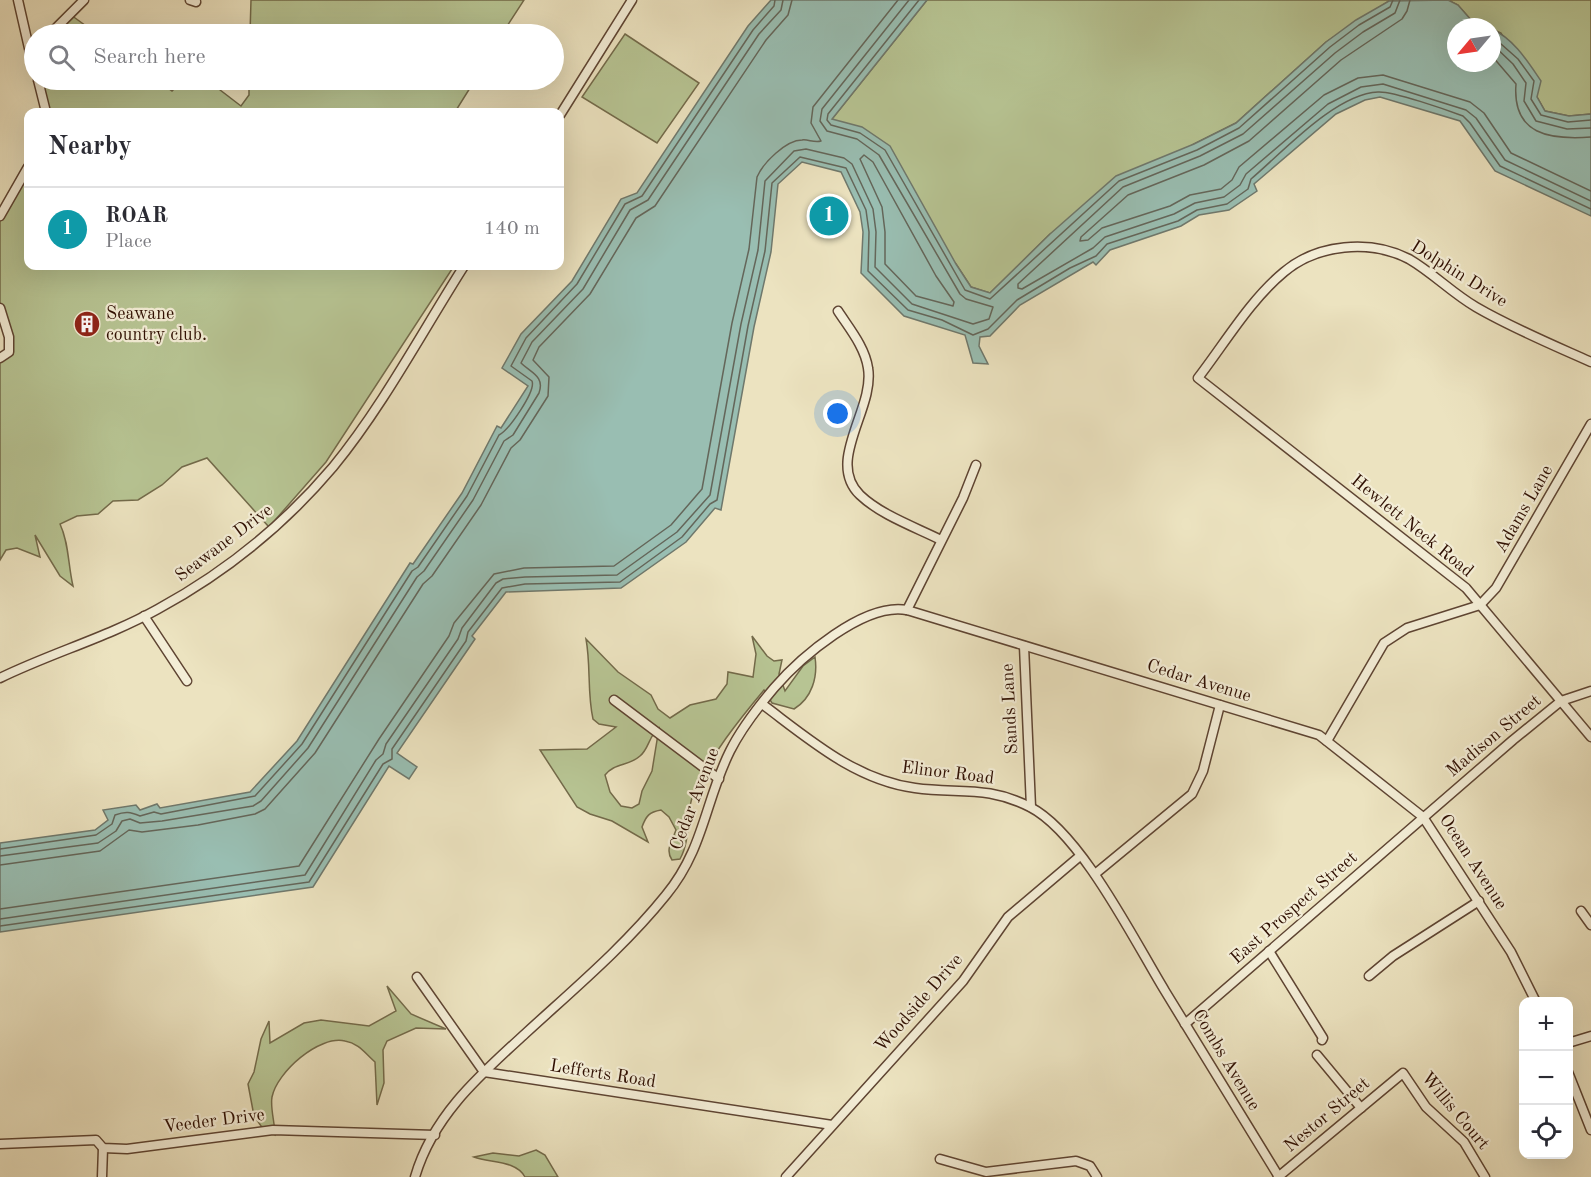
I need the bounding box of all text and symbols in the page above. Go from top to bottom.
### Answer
north arrow [1447,18,1501,72]
search box [24,24,564,90]
icon: search [45,41,78,74]
text: Search here [93,46,206,68]
text: Nearby [48,134,132,160]
pin: 1 [810,194,848,238]
text: ROAR [105,205,168,227]
text: 1 [62,219,73,239]
text: 140 m [484,219,540,239]
text: Place [105,232,152,252]
street label: Dolphin Drive [1408,237,1510,311]
place label: Seawane country club. [106,305,207,344]
building icon: Seawane country club. [72,309,102,339]
your location [823,399,852,428]
street label: Adams Lane [1492,462,1556,556]
street label: Hewlett Neck Road [1347,471,1477,581]
street label: Seawane Drive [172,501,276,585]
street label: Cedar Avenue [1145,657,1253,705]
street label: Sands Lane [999,663,1021,755]
street label: Madison Street [1443,691,1545,781]
street label: Cedar Avenue [667,745,723,853]
street label: Elinor Road [901,758,995,788]
street label: Ocean Avenue [1436,811,1510,913]
street label: East Prospect Street [1227,848,1361,968]
street label: Woodside Drive [872,951,966,1055]
map controls [1519,997,1573,1159]
button: + [1519,997,1573,1051]
street label: Combs Avenue [1189,1006,1263,1114]
button: − [1519,1051,1573,1105]
street label: Lefferts Road [549,1057,657,1091]
street label: Willis Court [1418,1069,1492,1153]
street label: Nestor Street [1281,1074,1373,1156]
button: locate [1519,1105,1573,1159]
street label: Veeder Drive [162,1106,266,1136]

